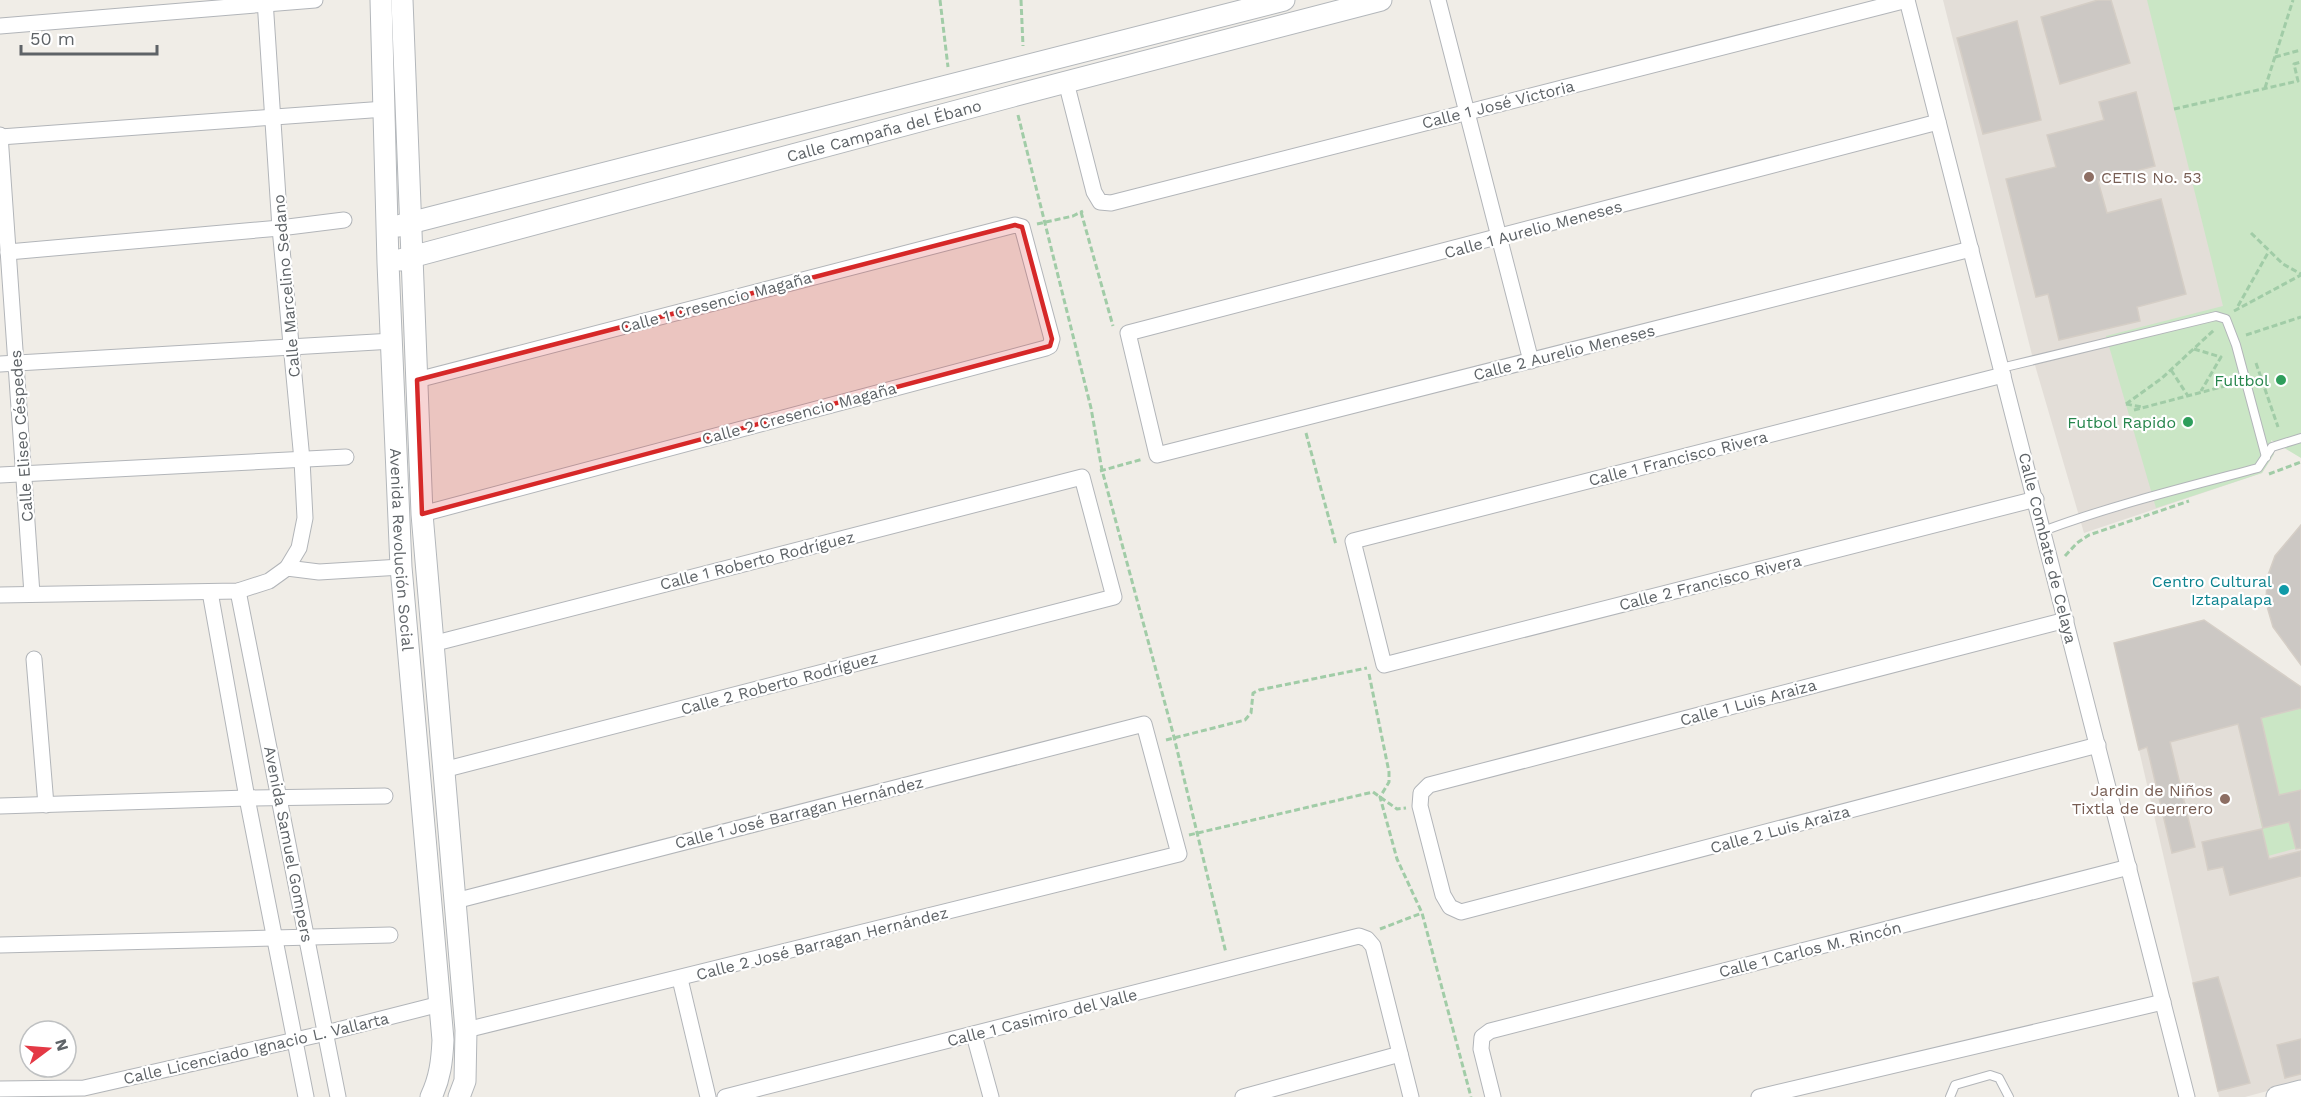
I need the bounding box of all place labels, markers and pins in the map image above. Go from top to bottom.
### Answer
place label: CETIS No. 53 [2101,168,2202,187]
marker: CETIS No. 53 [2082,170,2096,184]
place label: Fultbol [2214,371,2269,390]
marker: Fultbol [2274,373,2288,387]
place label: Futbol Rapido [2067,413,2176,432]
marker: Futbol Rapido [2181,415,2195,429]
place label: Centro Cultural Iztapalapa [2152,572,2272,609]
marker: Centro Cultural Iztapalapa [2277,583,2291,597]
place label: Jardin de Niños Tixtla de Guerrero [2072,781,2213,818]
marker: Jardin de Niños Tixtla de Guerrero [2218,792,2232,806]

